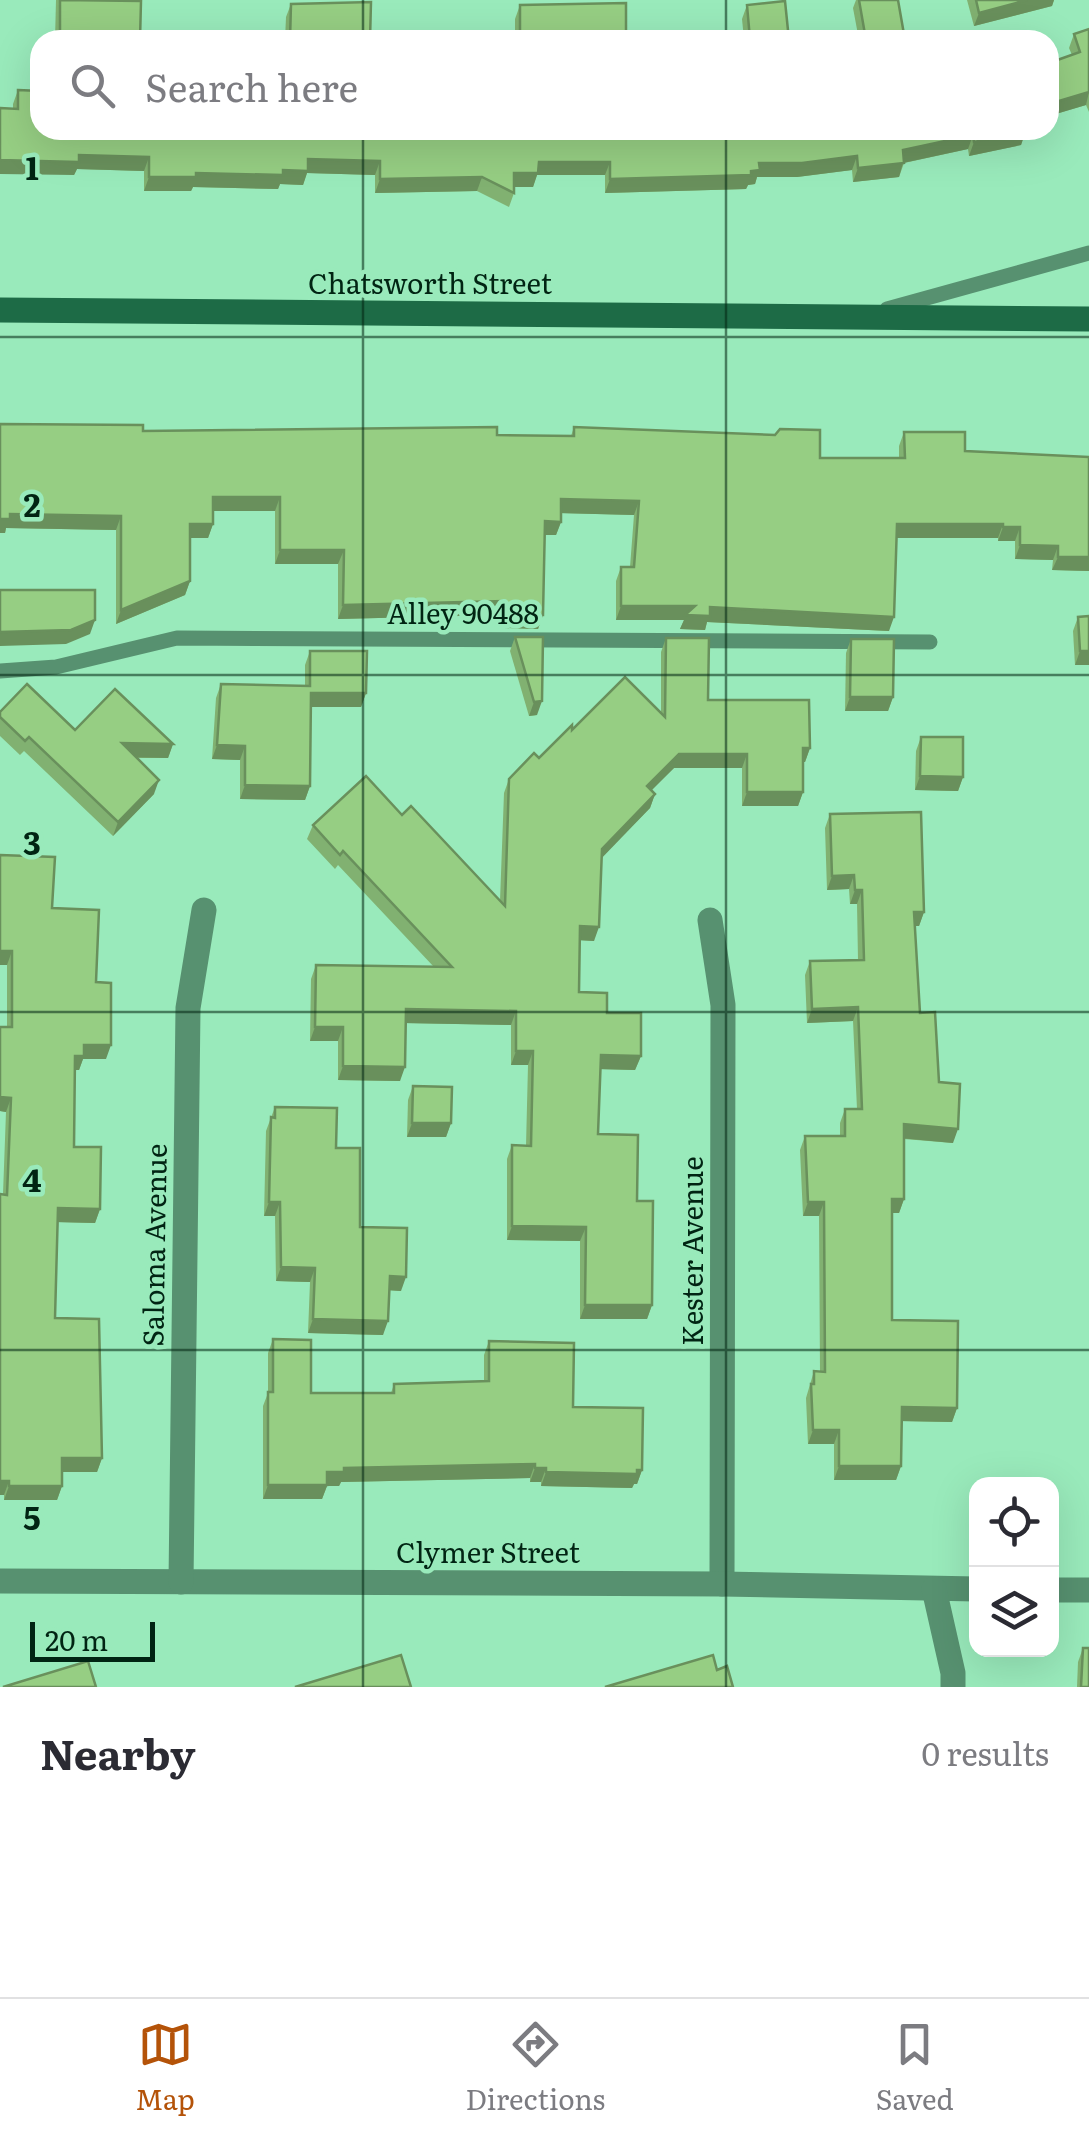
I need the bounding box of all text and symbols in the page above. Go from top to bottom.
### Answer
search box [30,30,1059,140]
text: Search here [145,57,358,114]
icon: search [65,58,120,113]
text: 1 [25,142,39,190]
street label: Chatsworth Street [308,261,553,303]
text: 2 [23,479,41,527]
street label: Alley 90488 [387,591,539,633]
text: 3 [23,817,41,865]
street label: Saloma Avenue [130,1143,176,1347]
text: 4 [22,1154,42,1202]
street label: Kester Avenue [670,1156,712,1346]
map controls [969,1477,1059,1657]
button: locate [969,1477,1059,1567]
text: 5 [23,1492,41,1540]
street label: Clymer Street [396,1530,581,1572]
button: layers [969,1567,1059,1657]
scale bar [30,1617,155,1662]
text: 20 m [45,1618,108,1660]
text: Nearby [40,1721,196,1783]
text: 0 results [921,1728,1049,1776]
tab: Map [135,2017,195,2119]
tab: Directions [465,2017,605,2119]
tab: Saved [876,2017,954,2119]

